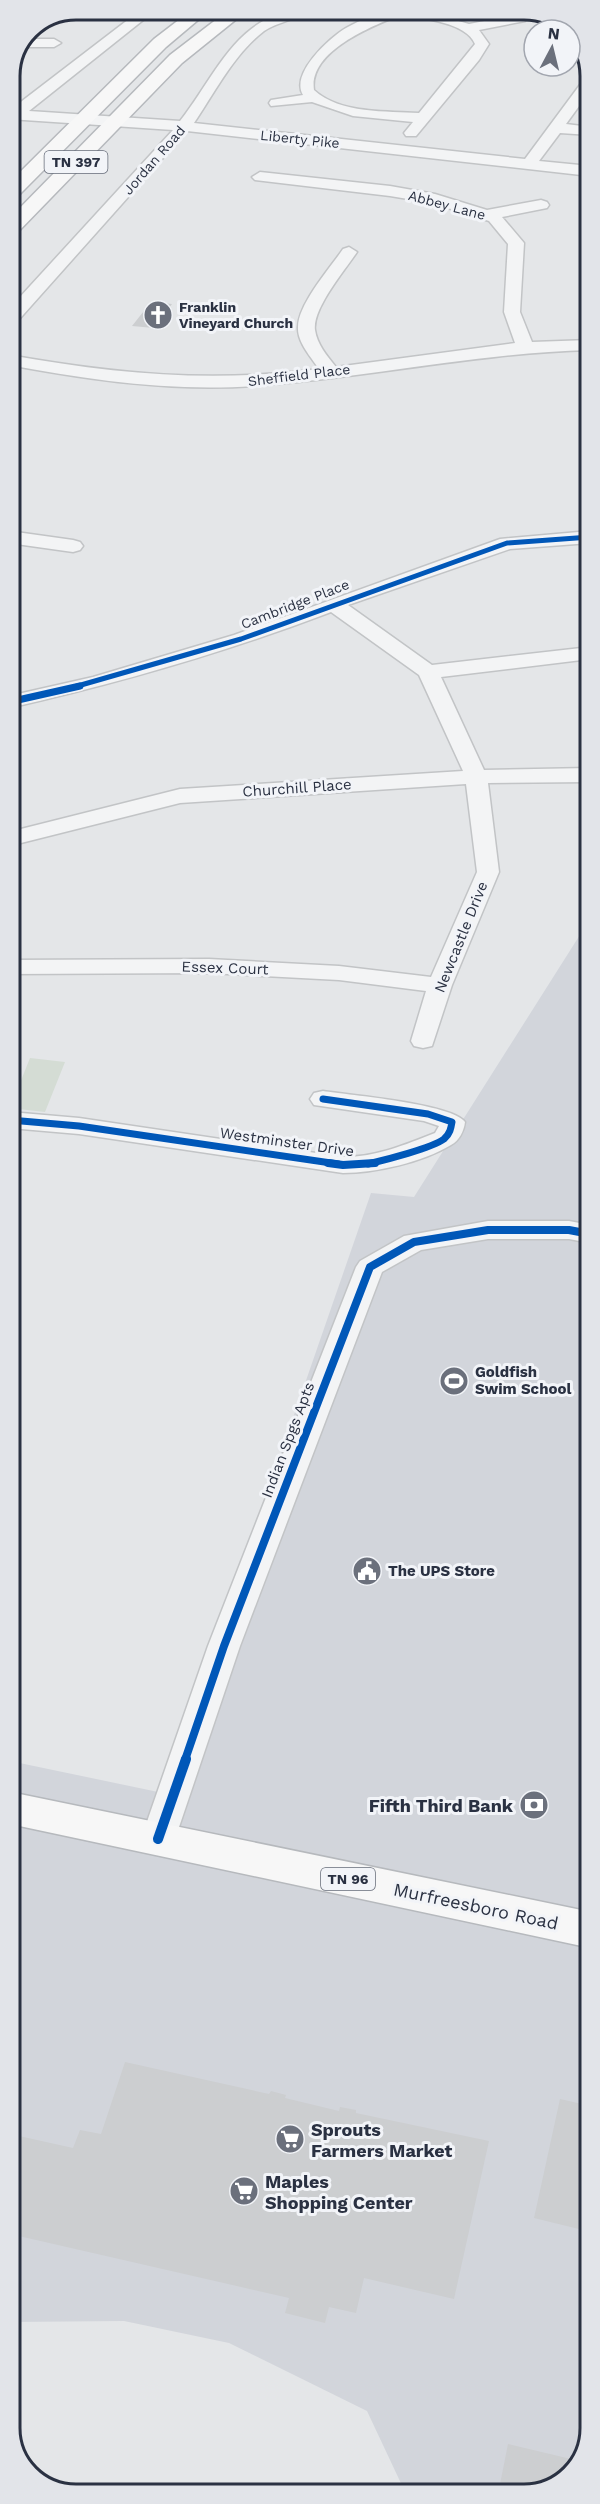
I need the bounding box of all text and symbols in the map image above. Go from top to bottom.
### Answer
north arrow [522,18,582,78]
text: N [547,23,561,44]
street label: Jordan Road [120,122,188,198]
street label: Liberty Pike [259,127,341,151]
road number: TN 397 [44,151,107,173]
street label: Abbey Lane [407,187,487,223]
church icon: Franklin Vineyard Church [142,299,174,331]
place label: Franklin Vineyard Church [179,299,293,331]
street label: Sheffield Place [247,361,351,389]
street label: Cambridge Place [239,576,351,632]
street label: Churchill Place [242,775,352,801]
street label: Newcastle Drive [430,879,492,995]
street label: Essex Court [181,957,270,979]
street label: Westminster Drive [219,1124,355,1160]
place label: Goldfish Swim School [475,1363,571,1398]
sports icon: Goldfish Swim School [438,1365,470,1397]
street label: Indian Spgs Apts [258,1379,318,1500]
public building icon: The UPS Store [351,1555,383,1587]
place label: The UPS Store [388,1562,495,1580]
bank icon: Fifth Third Bank [518,1789,550,1821]
place label: Fifth Third Bank [369,1795,514,1816]
road number: TN 96 [321,1868,375,1890]
street label: Murfreesboro Road [392,1878,560,1934]
place label: Sprouts Farmers Market [311,2119,453,2161]
supermarket icon: Sprouts Farmers Market [274,2123,306,2155]
place label: Maples Shopping Center [265,2171,413,2213]
supermarket icon: Maples Shopping Center [228,2175,260,2207]

